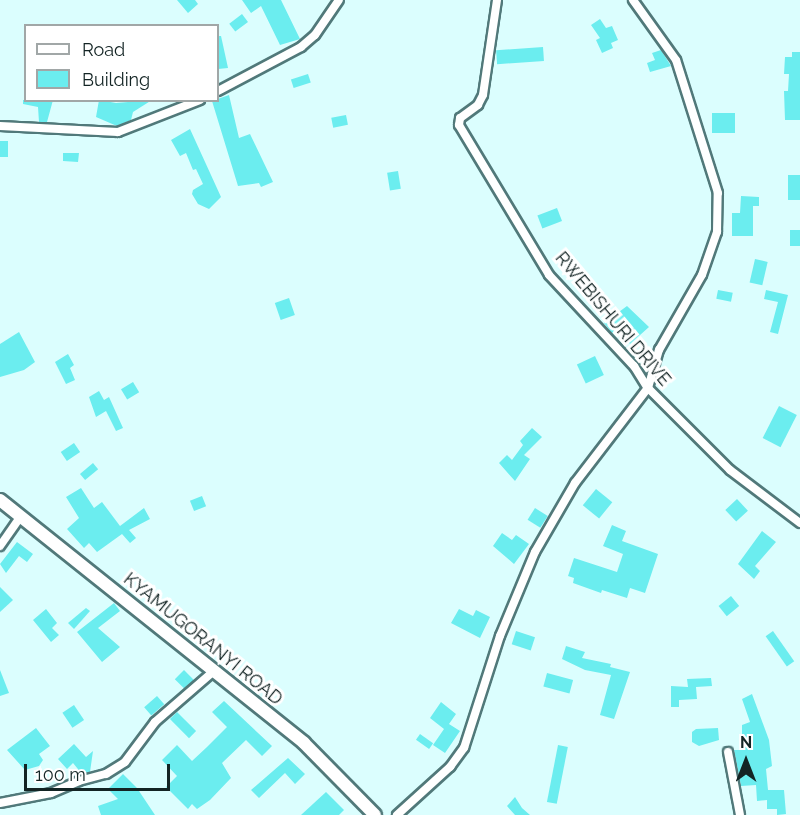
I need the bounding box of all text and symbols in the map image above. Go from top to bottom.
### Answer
legend [24,24,219,102]
text: Road [82,39,125,60]
text: Building [82,69,150,90]
street label: RWEBISHURI DRIVE [551,248,675,390]
street label: KYAMUGORANYI ROAD [119,568,287,710]
north arrow [716,731,776,791]
text: N [740,733,752,752]
scale bar [27,752,172,790]
text: 100 m [35,764,86,785]

